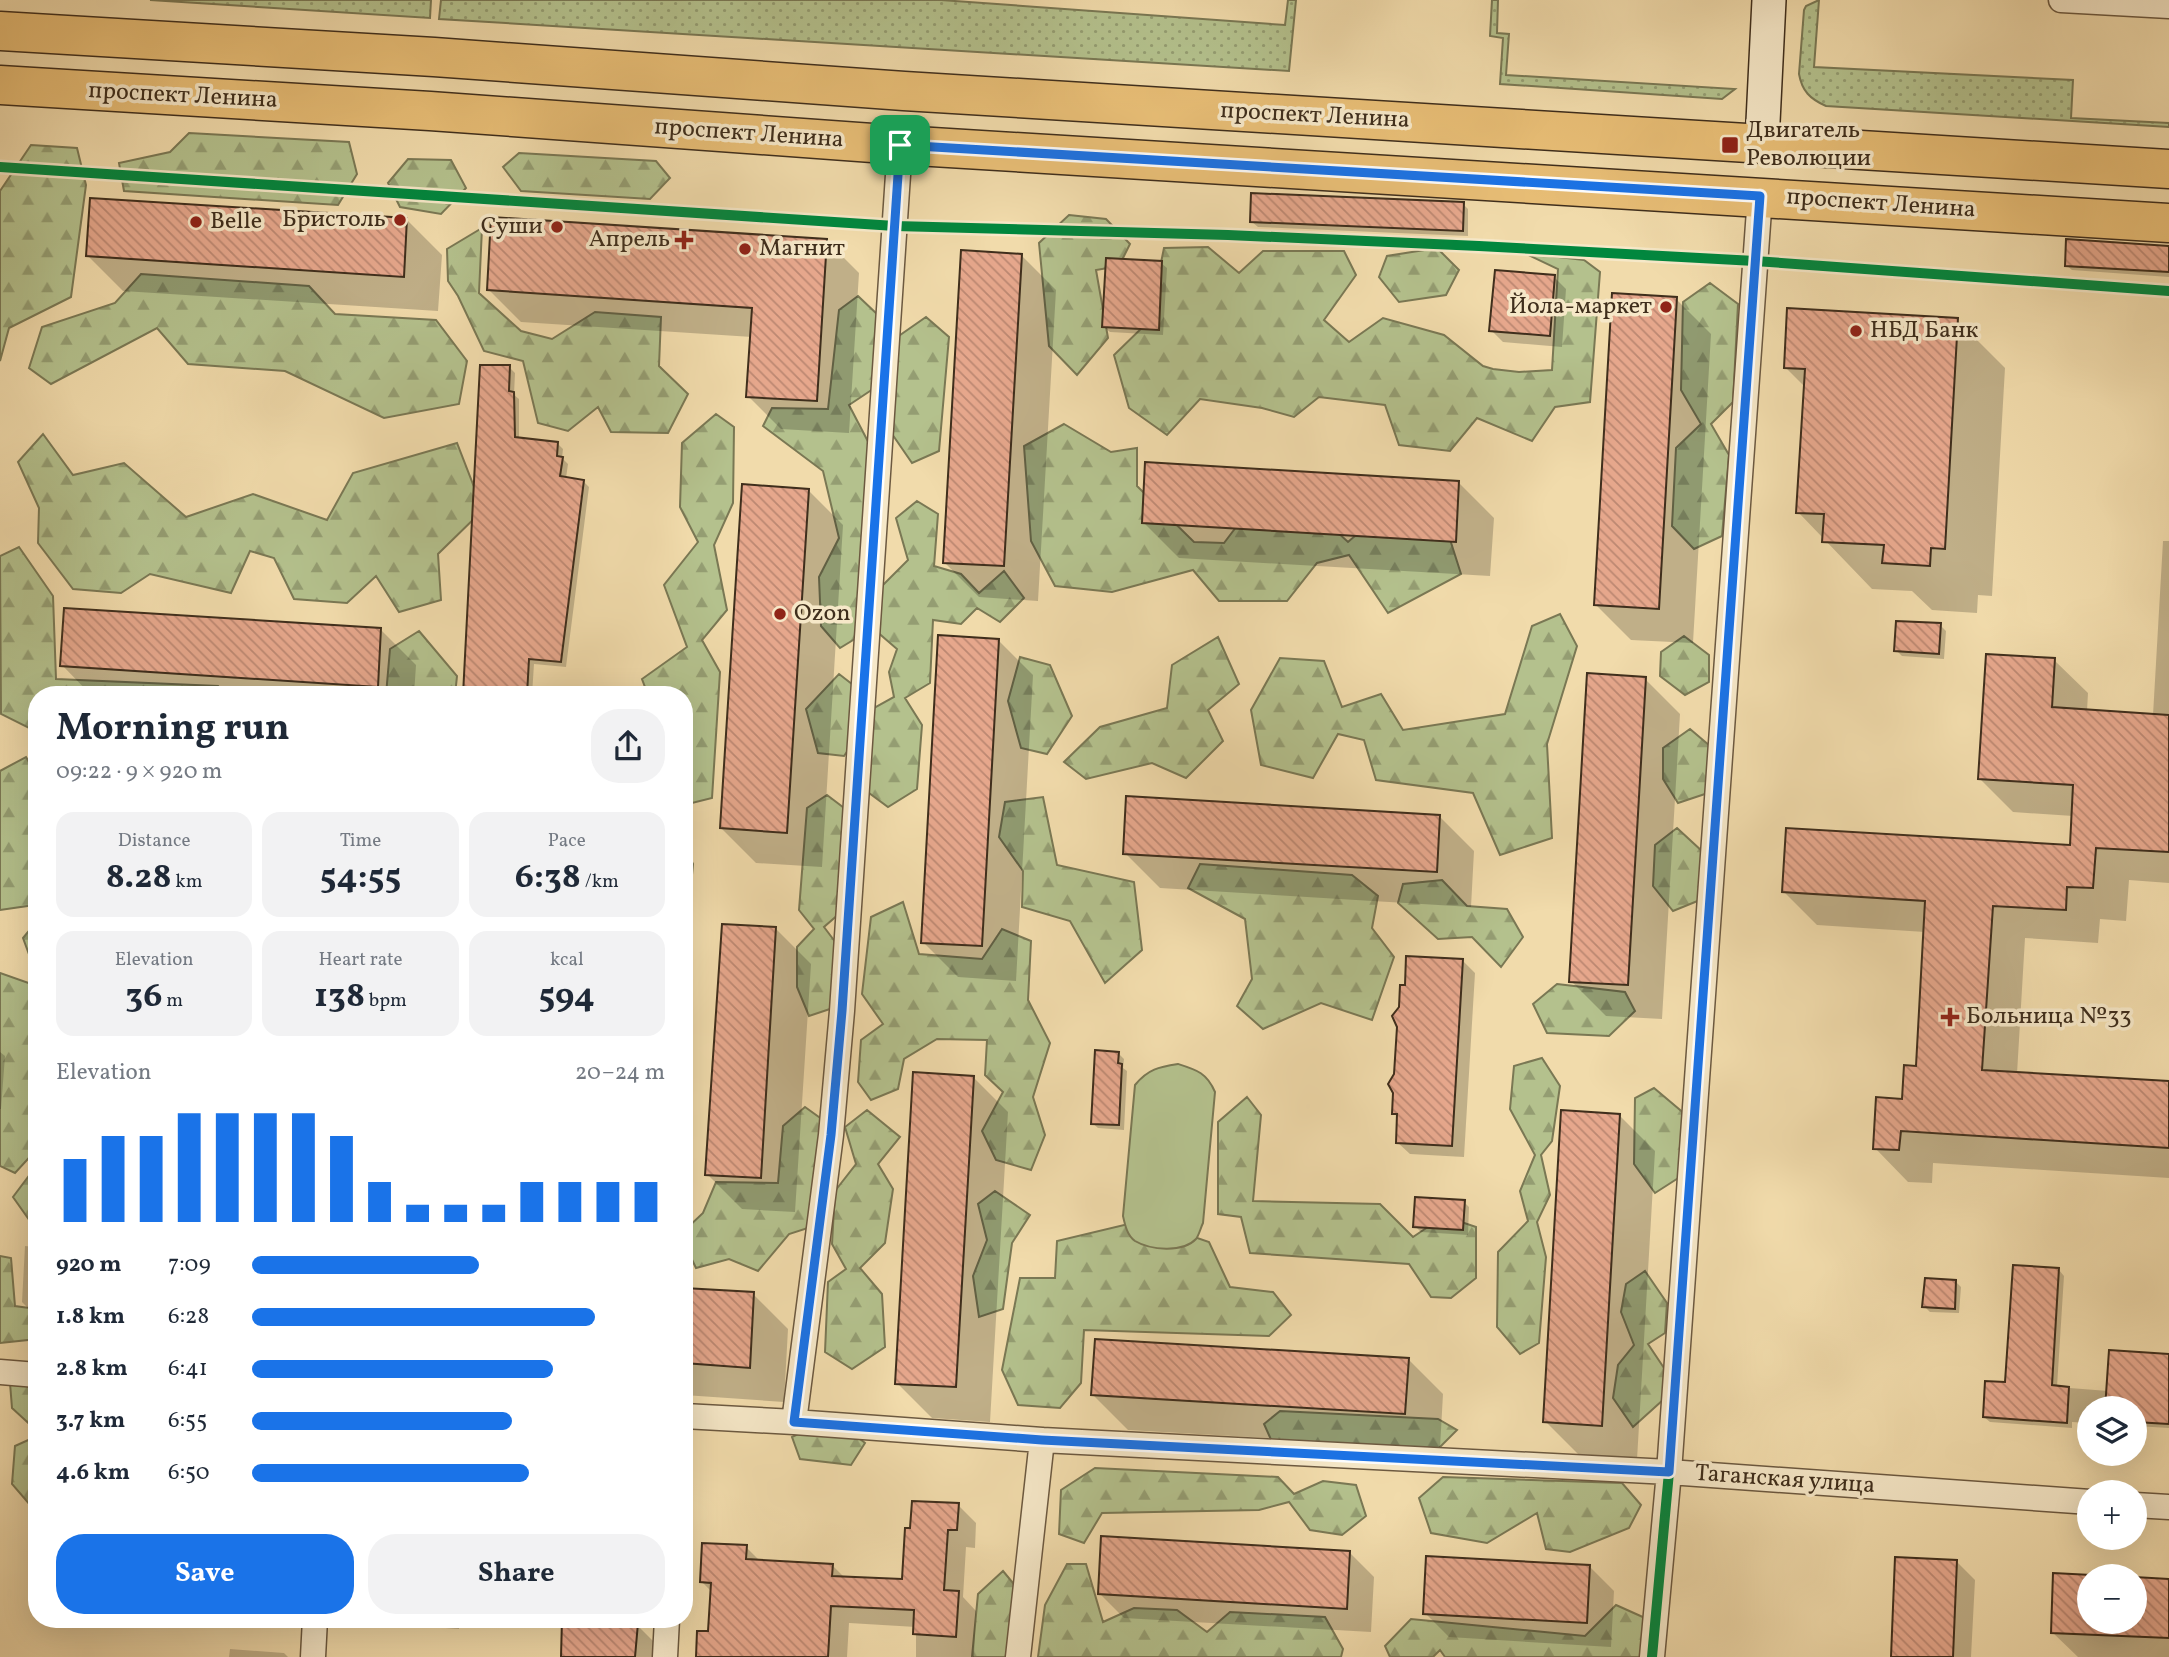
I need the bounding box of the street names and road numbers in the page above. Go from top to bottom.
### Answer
street label: проспект Ленина [87,74,279,118]
street label: проспект Ленина [1219,94,1411,138]
street label: проспект Ленина [653,110,845,158]
street label: проспект Ленина [1785,180,1977,228]
street label: Таганская улица [1694,1457,1876,1503]

